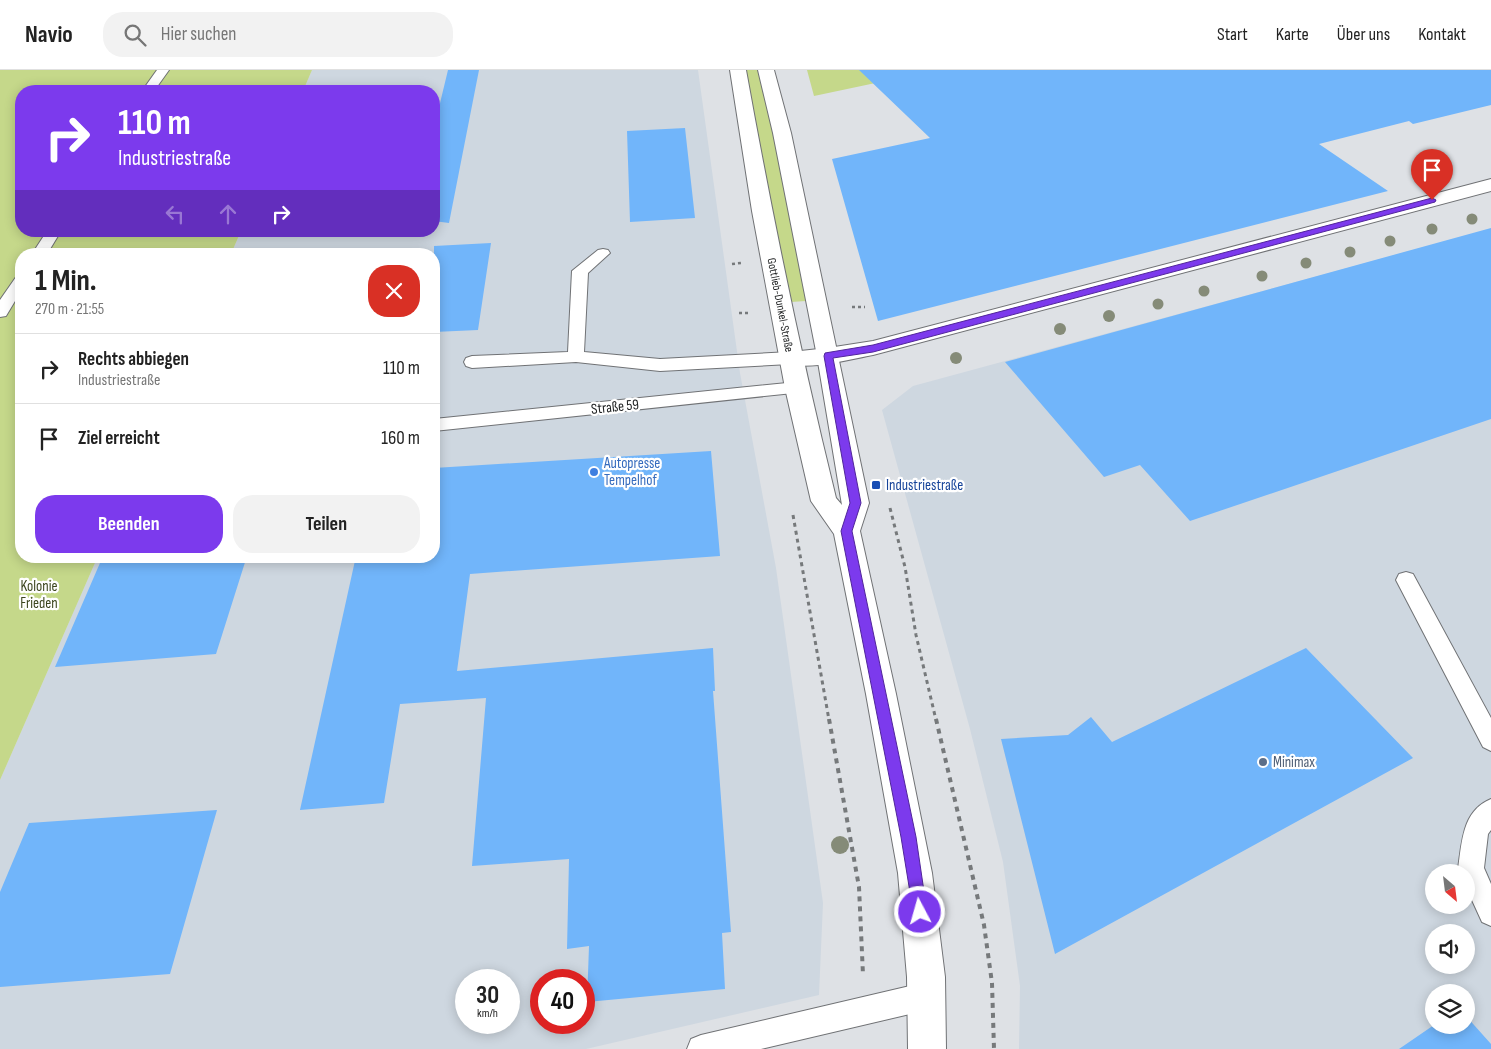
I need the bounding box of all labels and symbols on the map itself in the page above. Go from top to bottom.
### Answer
pin [1411,149,1453,200]
street label: Gottlieb-Dunkel-Straße [764,257,797,354]
street label: Straße 59 [590,395,640,419]
place label: Autopresse Tempelhof [603,454,660,490]
marker: Autopresse Tempelhof [588,466,600,478]
place label: Industriestraße [886,476,963,495]
marker: Industriestraße [870,479,882,491]
park label: Kolonie Frieden [20,577,58,613]
place label: Minimax [1273,753,1315,772]
marker: Minimax [1257,756,1269,768]
north arrow [1425,864,1475,914]
position arrow [893,885,945,937]
speed limit sign: 40 [530,969,595,1034]

